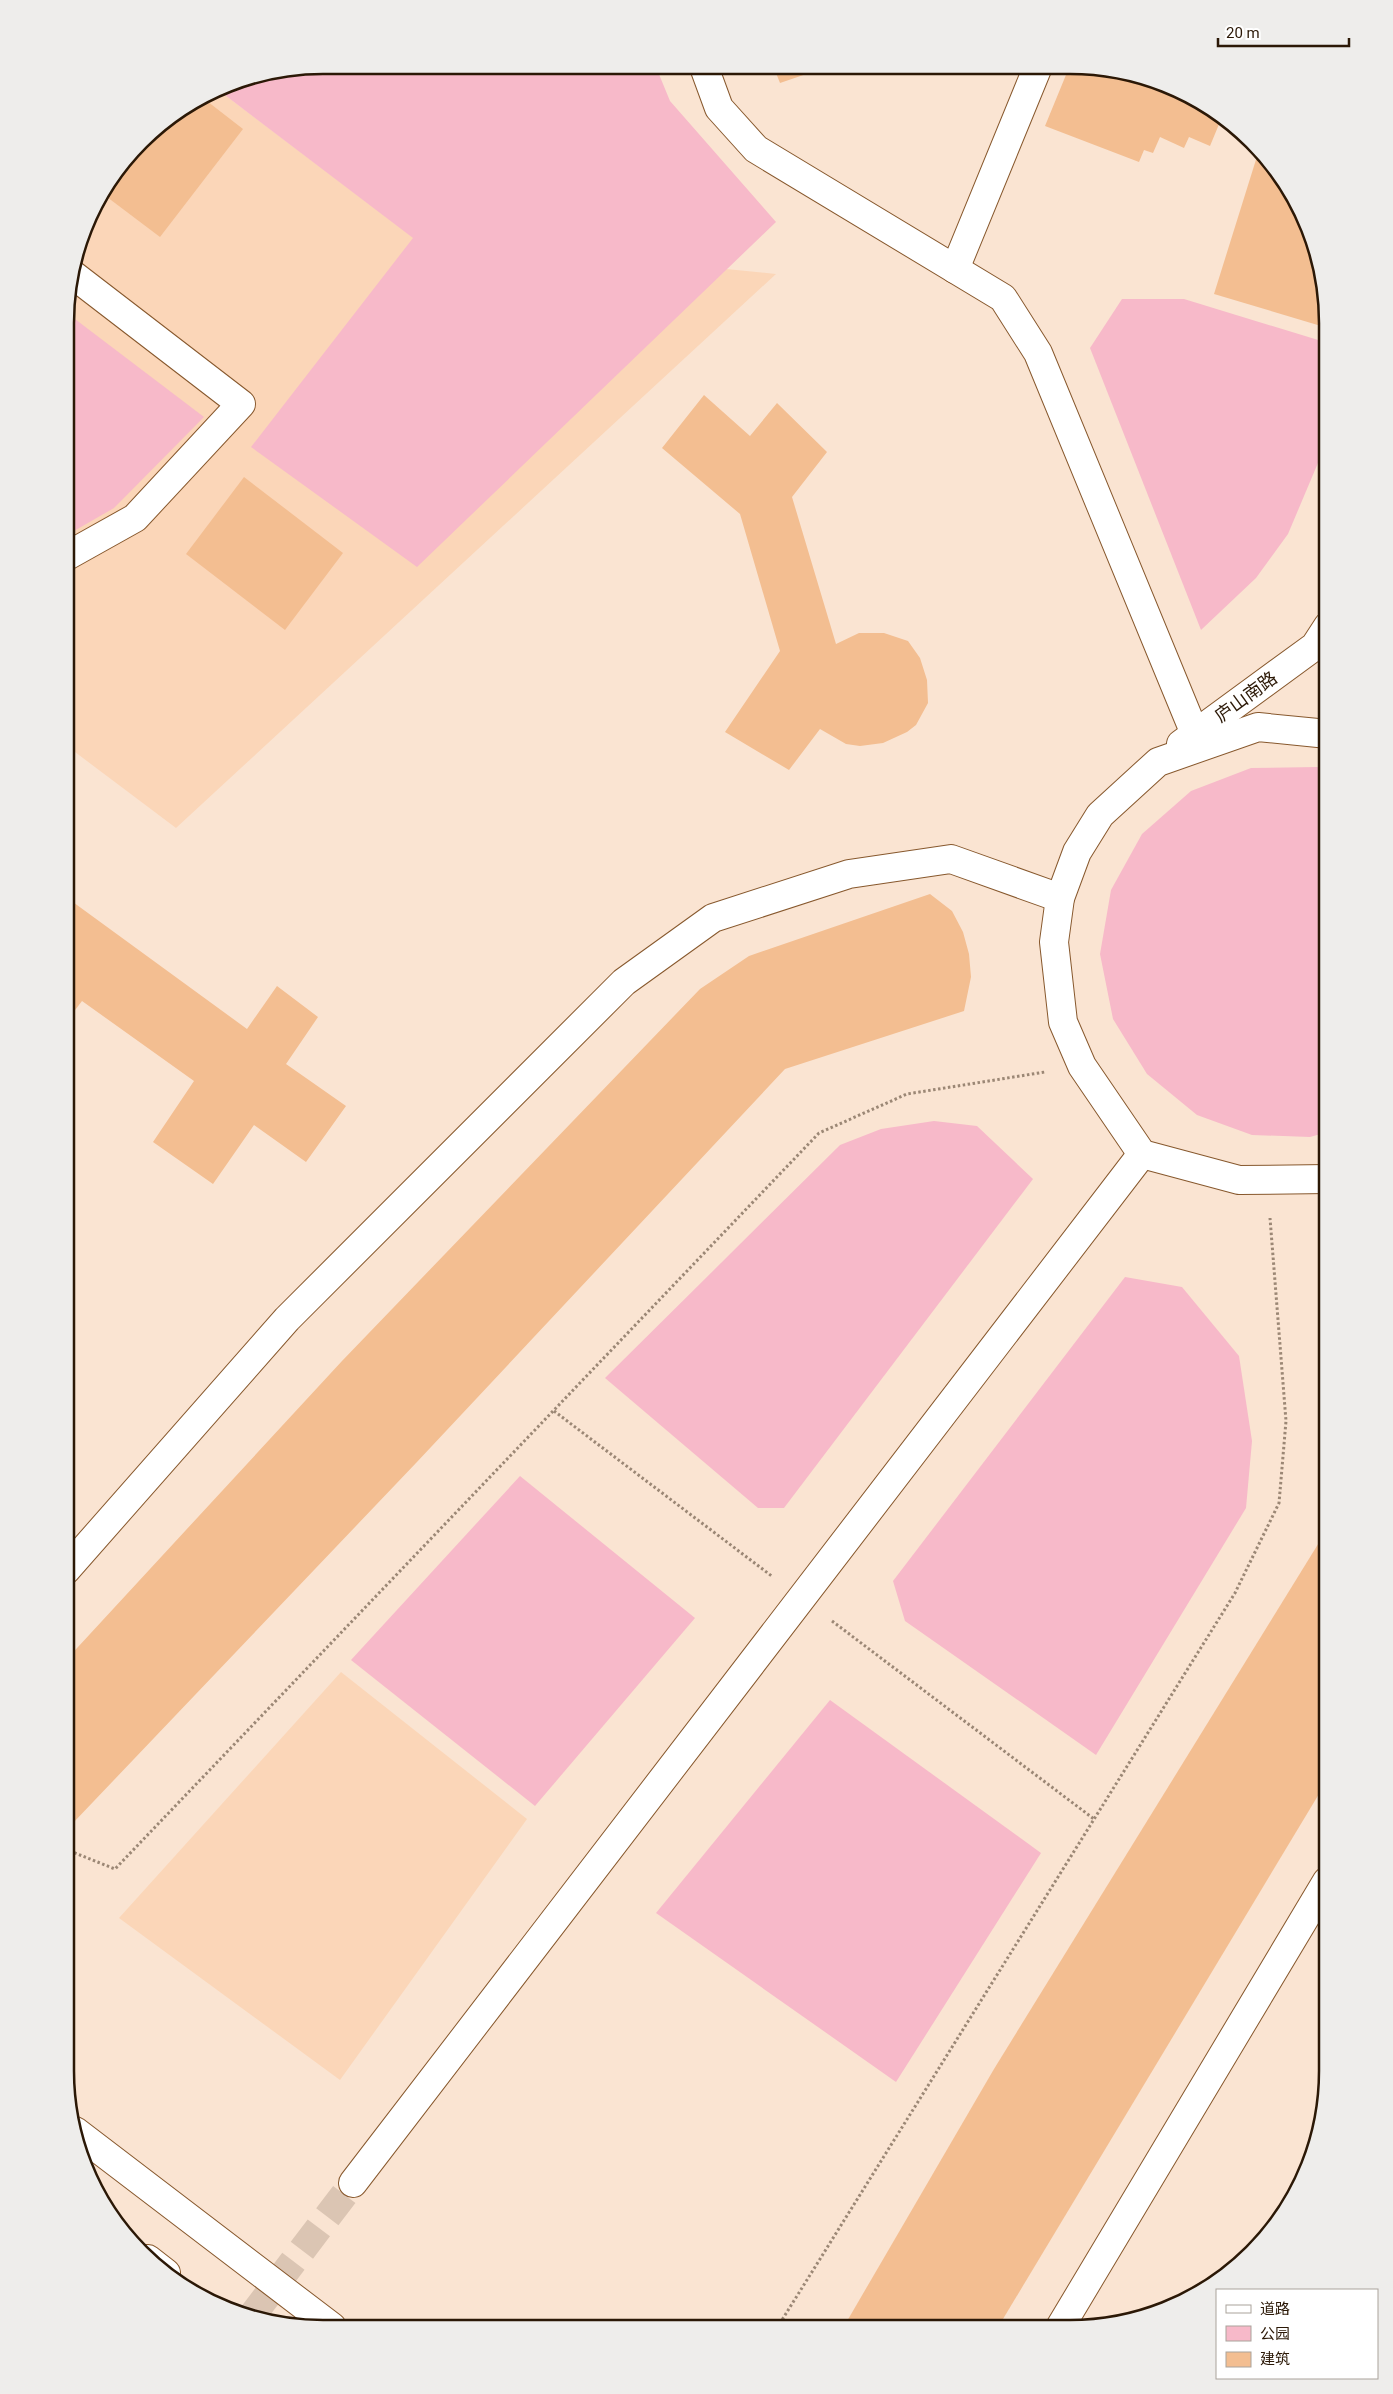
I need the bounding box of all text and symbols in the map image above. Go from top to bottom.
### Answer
scale bar [1218,15,1349,47]
text: 20 m [1226,24,1260,42]
street label: 庐山南路 [1210,667,1281,726]
legend [1216,2289,1378,2379]
text: 道路 [1260,2300,1290,2318]
text: 公园 [1260,2325,1290,2343]
text: 建筑 [1260,2350,1290,2368]

